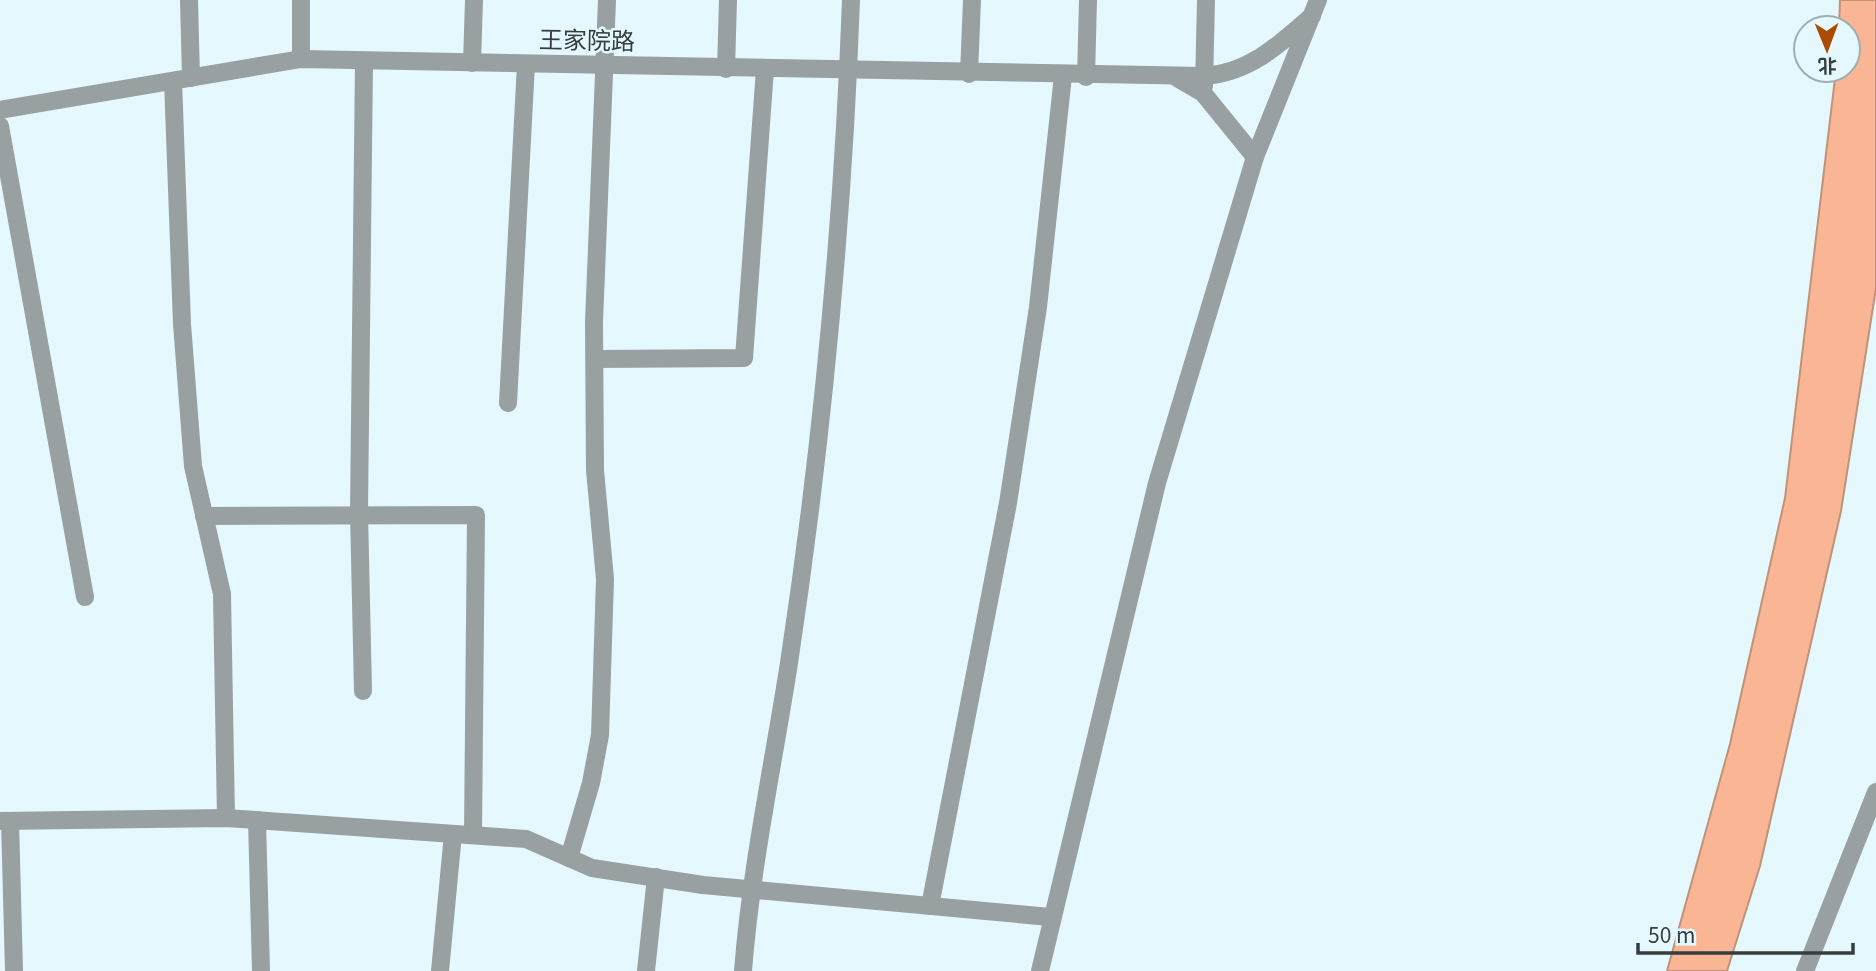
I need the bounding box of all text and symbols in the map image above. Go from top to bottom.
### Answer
north arrow [1792,14,1862,84]
street label: 王家院路 [539,20,635,57]
text: 北 [1818,54,1837,81]
scale bar [1638,912,1853,956]
text: 50 m [1648,919,1695,949]

